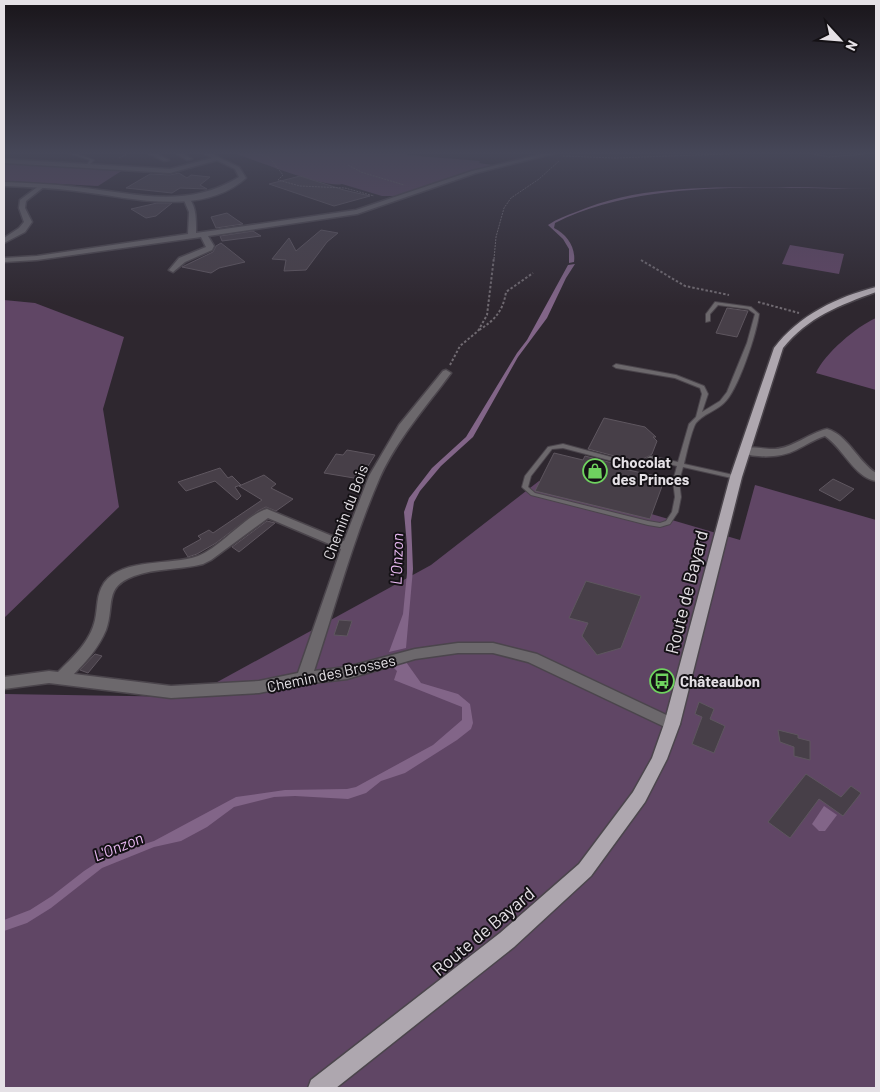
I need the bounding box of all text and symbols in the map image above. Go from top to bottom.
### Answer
north arrow [815,15,865,65]
text: N [842,38,862,54]
place label: Chocolat des Princes [612,453,690,488]
shop icon: Chocolat des Princes [582,458,608,484]
street label: Chemin du Bois [319,462,371,562]
street label: Route de Bayard [660,528,712,656]
water label: L'Onzon [386,533,406,585]
street label: Chemin des Brosses [265,651,397,695]
bus stop icon: Châteaubon [649,668,675,694]
place label: Châteaubon [680,672,760,690]
water label: L'Onzon [90,827,146,865]
street label: Route de Bayard [427,882,539,980]

